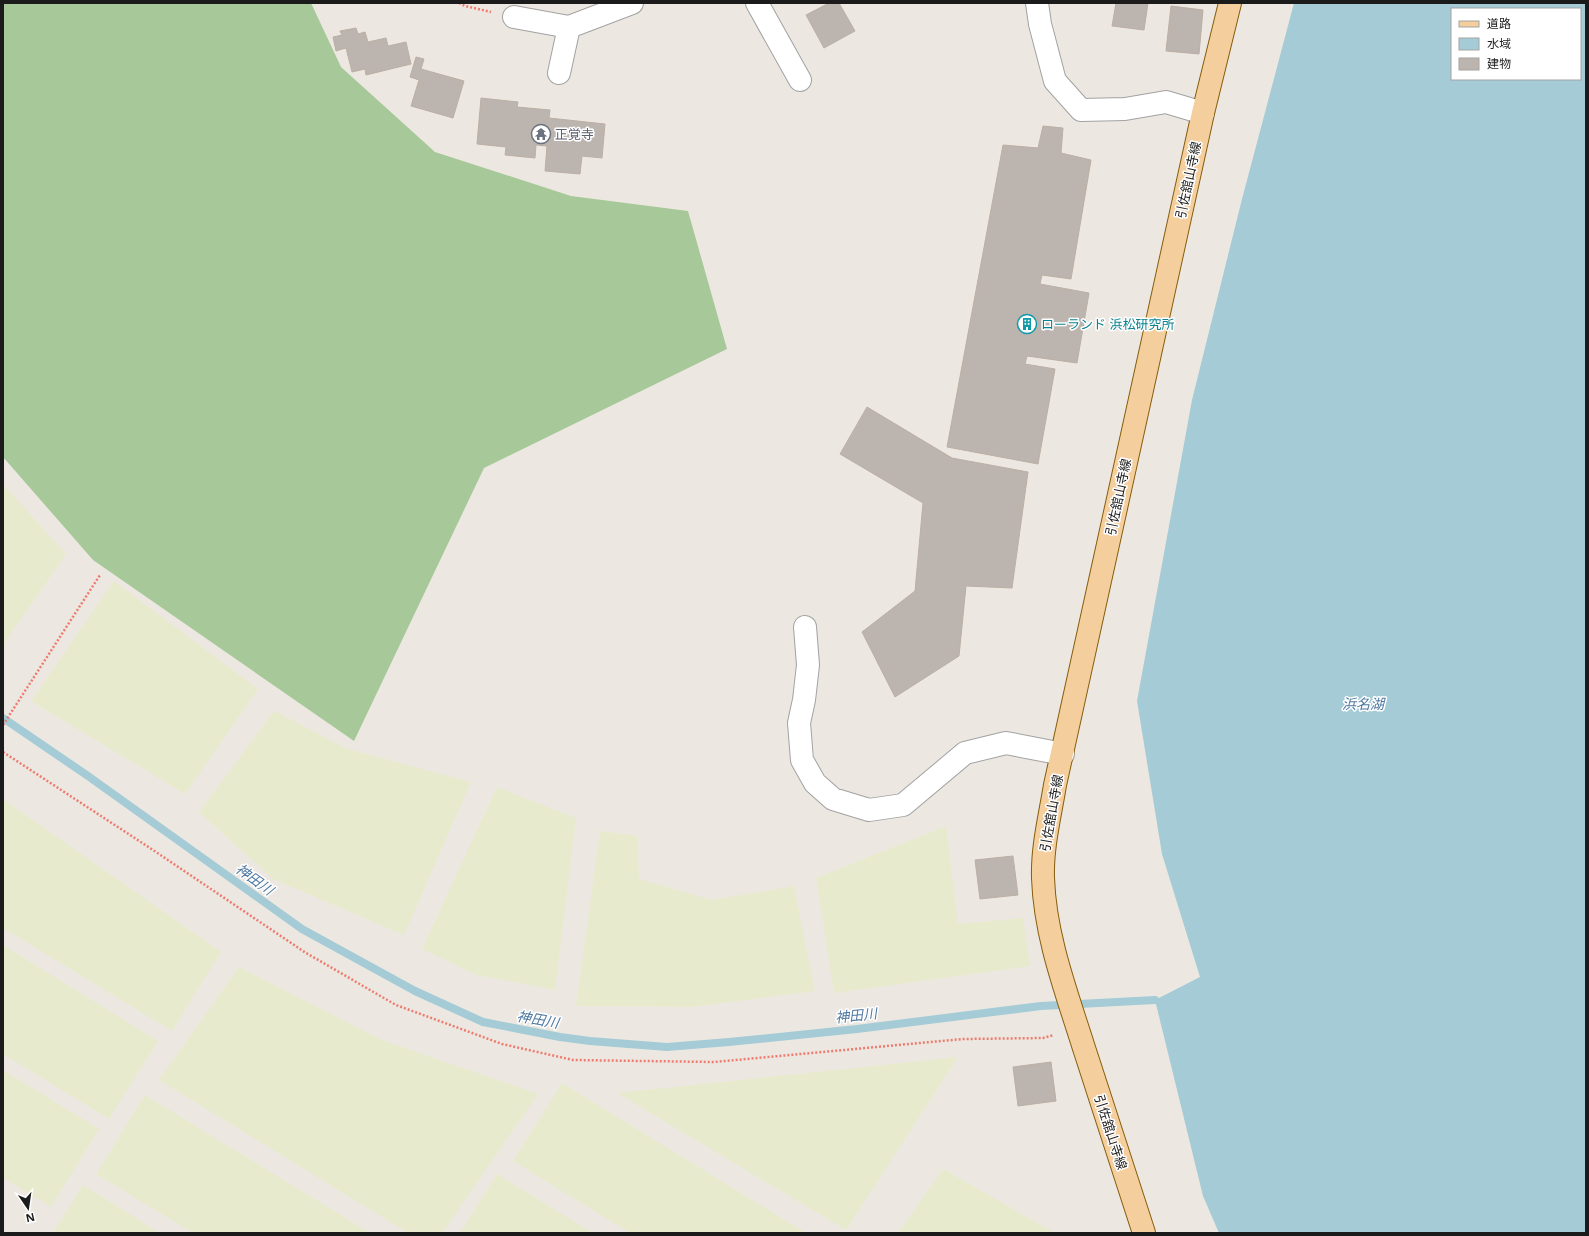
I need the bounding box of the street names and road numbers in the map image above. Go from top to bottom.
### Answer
street label: 引佐舘山寺線 [1171,140,1205,220]
street label: 引佐舘山寺線 [1101,457,1135,537]
street label: 引佐舘山寺線 [1035,773,1067,853]
street label: 引佐舘山寺線 [1090,1092,1132,1172]

